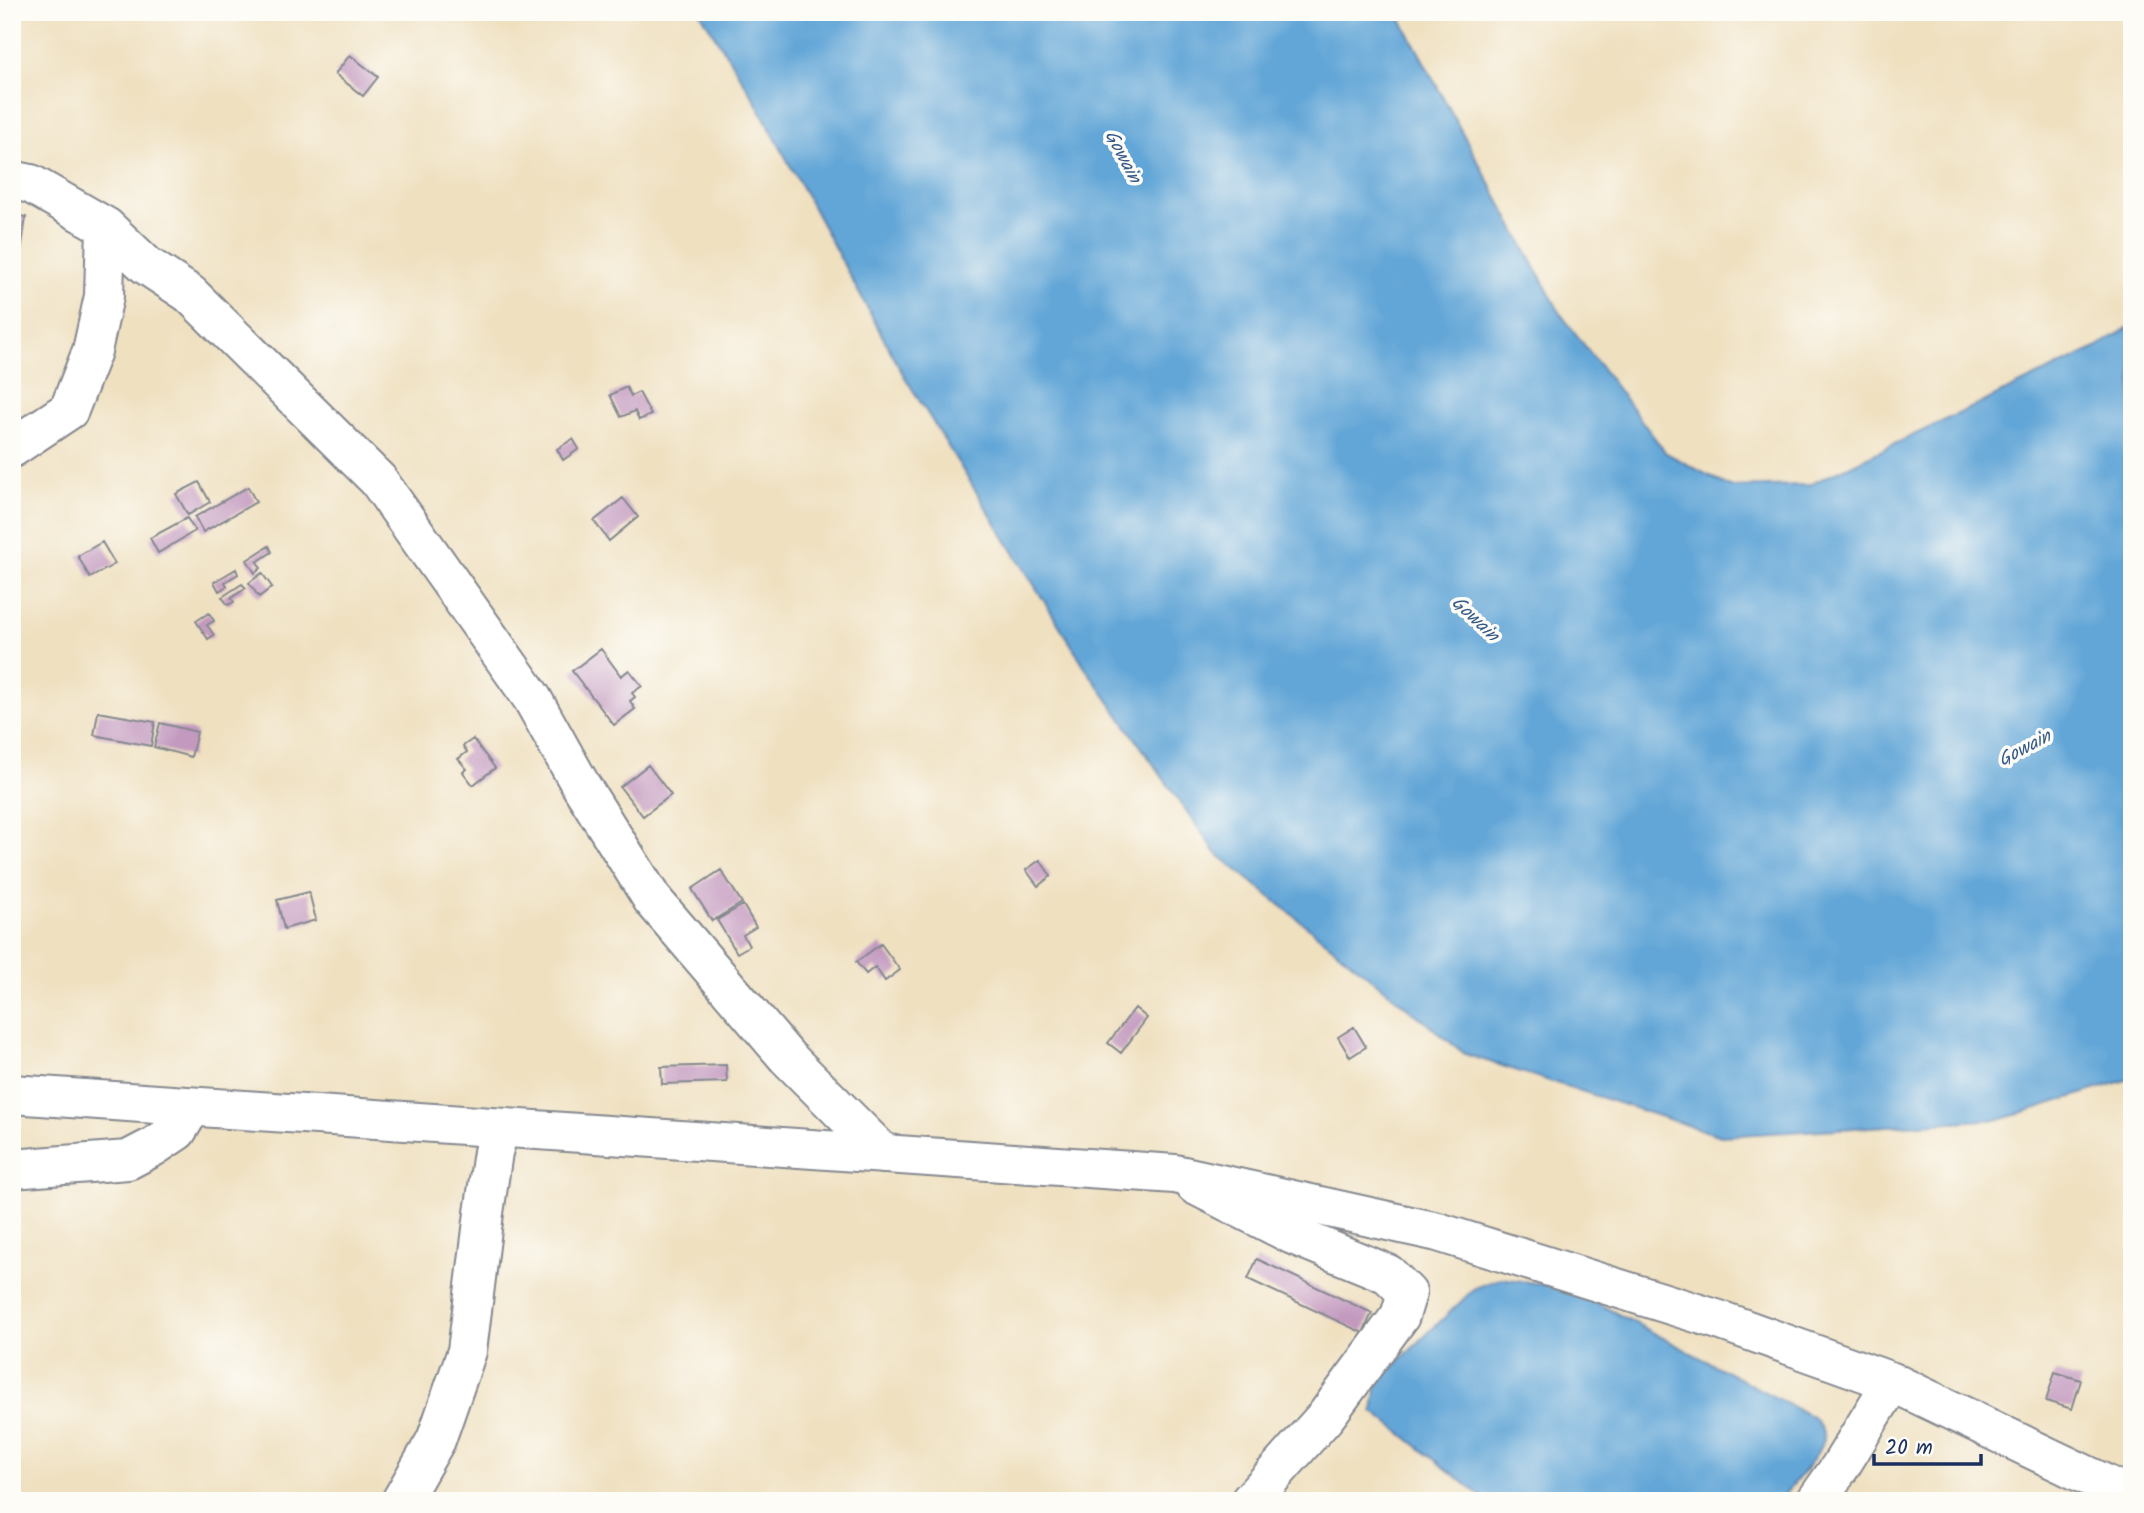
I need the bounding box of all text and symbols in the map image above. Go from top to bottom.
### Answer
water label: Gowain [1096,125,1150,191]
water label: Gowain [1444,589,1507,651]
water label: Gowain [1993,721,2059,775]
scale bar [1874,1422,1981,1466]
text: 20 m [1885,1432,1933,1465]

